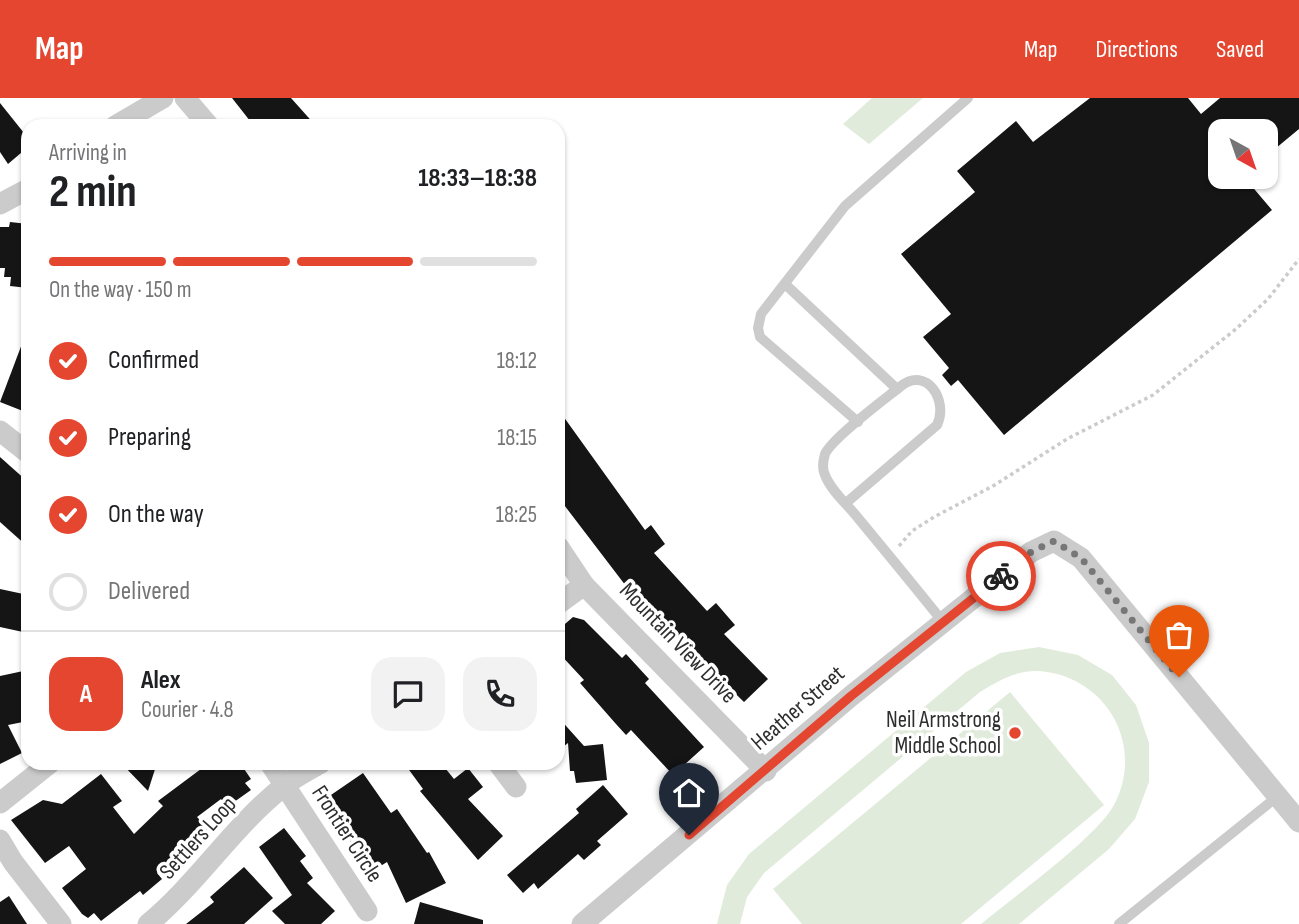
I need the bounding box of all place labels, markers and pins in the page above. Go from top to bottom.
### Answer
pin [1149,605,1209,677]
place label: Neil Armstrong Middle School [886,706,1001,760]
marker: Neil Armstrong Middle School [1007,725,1023,741]
pin [659,763,719,835]

